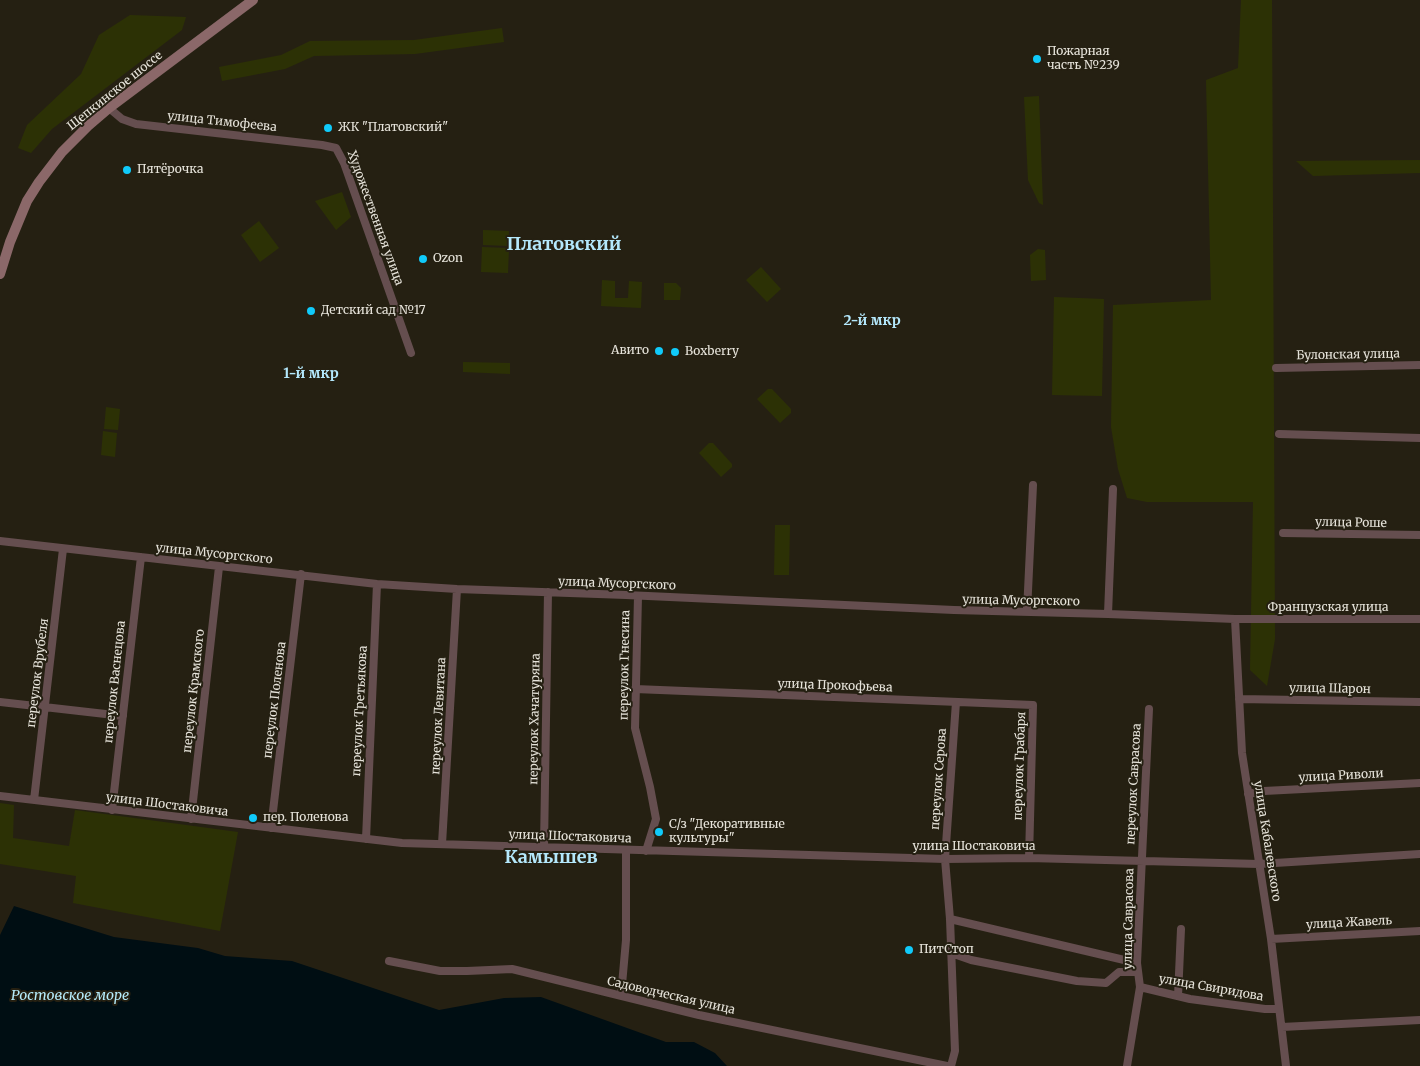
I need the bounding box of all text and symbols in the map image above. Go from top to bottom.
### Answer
place label: Пожарная часть №239 [1047,45,1120,73]
street label: Щепкинское шоссе [65,48,165,134]
marker: Пожарная часть №239 [1031,53,1043,65]
street label: улица Тимофеева [167,109,277,135]
place label: ЖК "Платовский" [338,121,448,135]
marker: ЖК "Платовский" [322,122,334,134]
street label: Художественная улица [344,149,406,287]
place label: Пятёрочка [137,163,203,177]
marker: Пятёрочка [121,164,133,176]
district label: Платовский [507,234,621,256]
place label: Ozon [433,252,463,266]
marker: Ozon [417,253,429,265]
place label: Детский сад №17 [321,304,426,318]
marker: Детский сад №17 [305,305,317,317]
district label: 2-й мкр [843,313,901,329]
place label: Авито [611,344,649,358]
marker: Авито [653,345,665,357]
place label: Boxberry [685,345,739,359]
marker: Boxberry [669,346,681,358]
street label: Булонская улица [1296,347,1400,363]
district label: 1-й мкр [283,366,339,382]
street label: улица Роше [1315,515,1387,531]
street label: улица Мусоргского [155,541,273,567]
street label: улица Мусоргского [558,575,676,593]
street label: улица Мусоргского [962,593,1080,609]
street label: Французская улица [1268,601,1388,615]
street label: переулок Гнесина [617,610,633,720]
street label: переулок Врубеля [24,618,52,728]
street label: переулок Васнецова [101,620,129,744]
street label: переулок Крамского [180,628,208,754]
street label: переулок Поленова [261,641,289,759]
street label: переулок Третьякова [349,645,371,777]
street label: переулок Хачатуряна [527,653,543,785]
street label: переулок Левитана [429,657,449,775]
street label: улица Прокофьева [777,677,893,695]
street label: улица Шарон [1289,681,1371,697]
street label: переулок Грабаря [1011,711,1029,821]
street label: переулок Саврасова [1124,723,1144,845]
street label: переулок Серова [928,728,950,830]
street label: улица Риволи [1298,767,1384,785]
street label: улица Кабалевского [1250,780,1284,902]
street label: улица Шостаковича [105,790,229,820]
place label: пер. Поленова [263,811,348,825]
marker: пер. Поленова [247,812,259,824]
place label: С/з "Декоративные культуры" [669,818,785,846]
marker: С/з "Декоративные культуры" [653,826,665,838]
street label: улица Шостаковича [508,828,632,846]
street label: улица Шостаковича [912,840,1036,854]
district label: Камышев [505,847,597,869]
street label: улица Саврасова [1121,868,1137,970]
street label: улица Жавель [1306,914,1392,932]
place label: ПитСтоп [919,943,974,957]
marker: ПитСтоп [903,944,915,956]
street label: улица Свиридова [1158,972,1264,1004]
street label: Садоводческая улица [606,974,736,1018]
water label: Ростовское море [11,988,129,1004]

